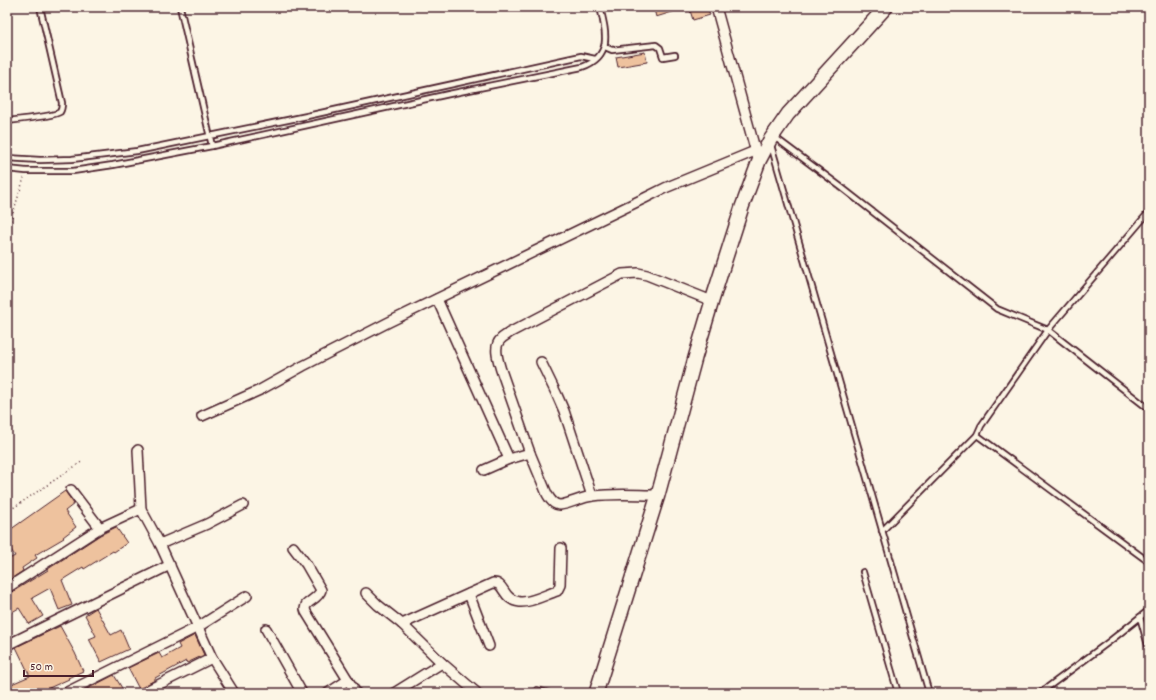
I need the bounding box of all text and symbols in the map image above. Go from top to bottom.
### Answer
scale bar [24,652,93,678]
text: 50 m [30,659,53,676]

